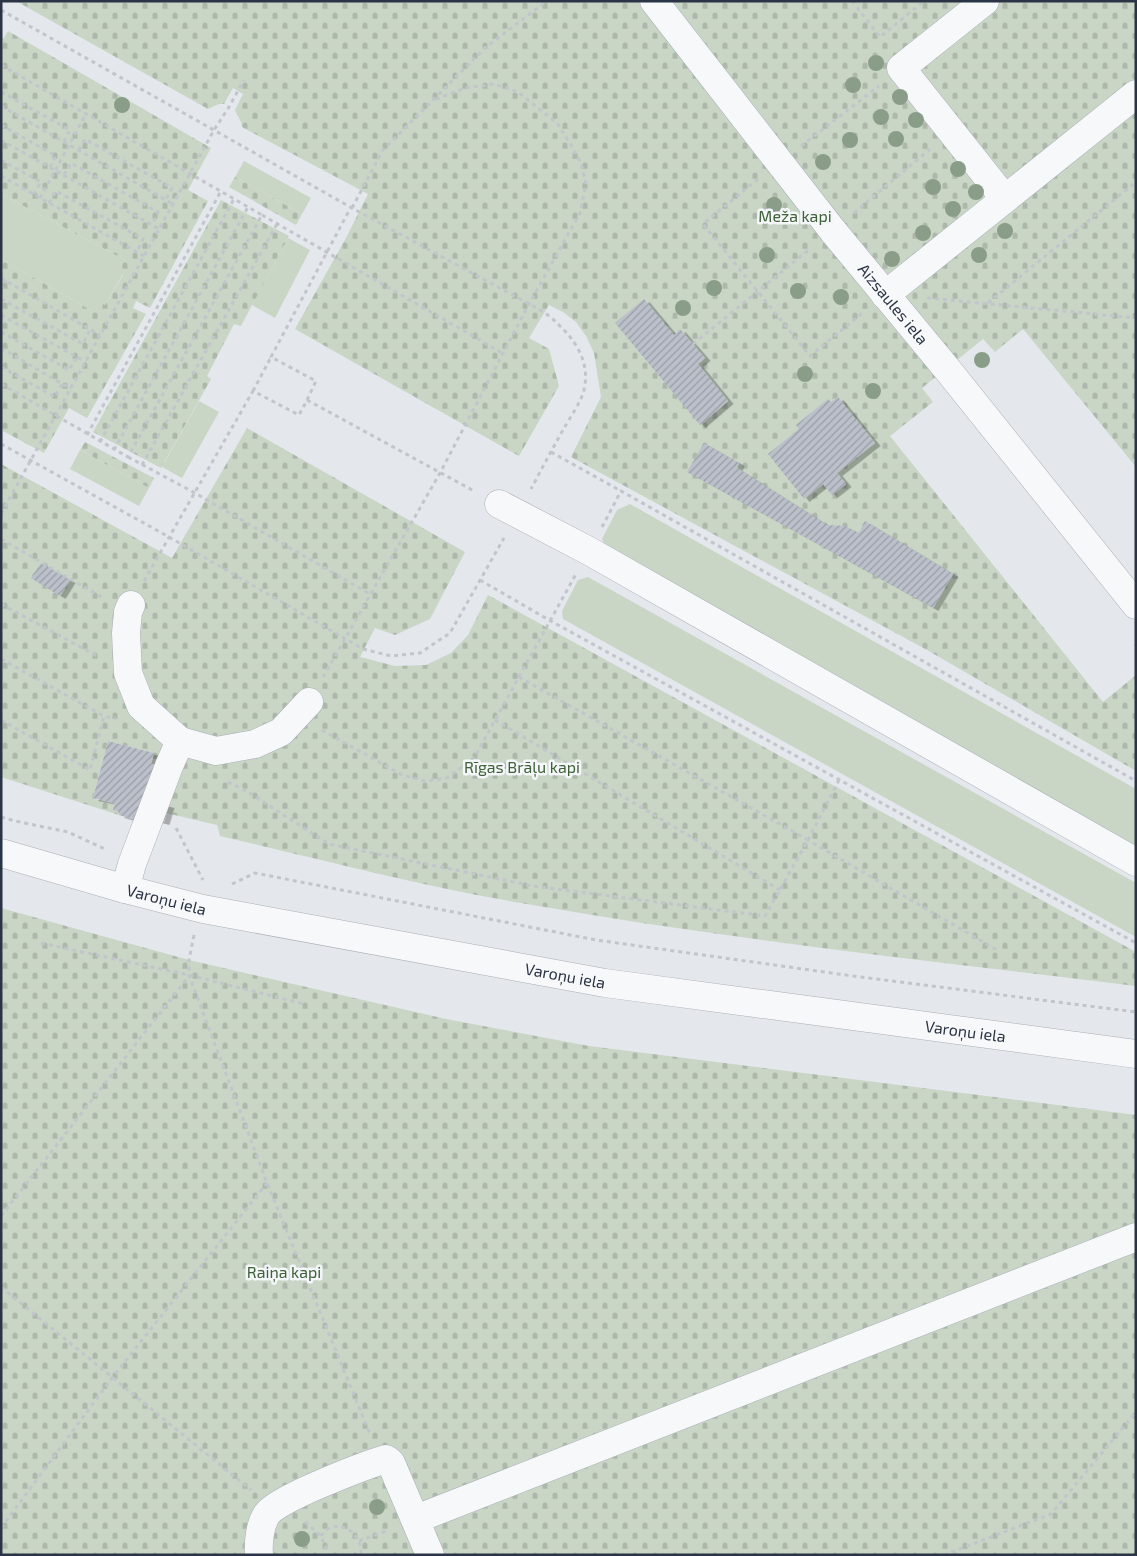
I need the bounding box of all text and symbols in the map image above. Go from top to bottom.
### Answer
park label: Meža kapi [758,206,832,225]
street label: Aizsaules iela [855,259,933,348]
park label: Rīgas Brāļu kapi [464,757,580,778]
street label: Varoņu iela [125,880,209,918]
street label: Varoņu iela [524,958,607,992]
street label: Varoņu iela [924,1016,1007,1046]
park label: Raiņa kapi [247,1262,321,1283]

